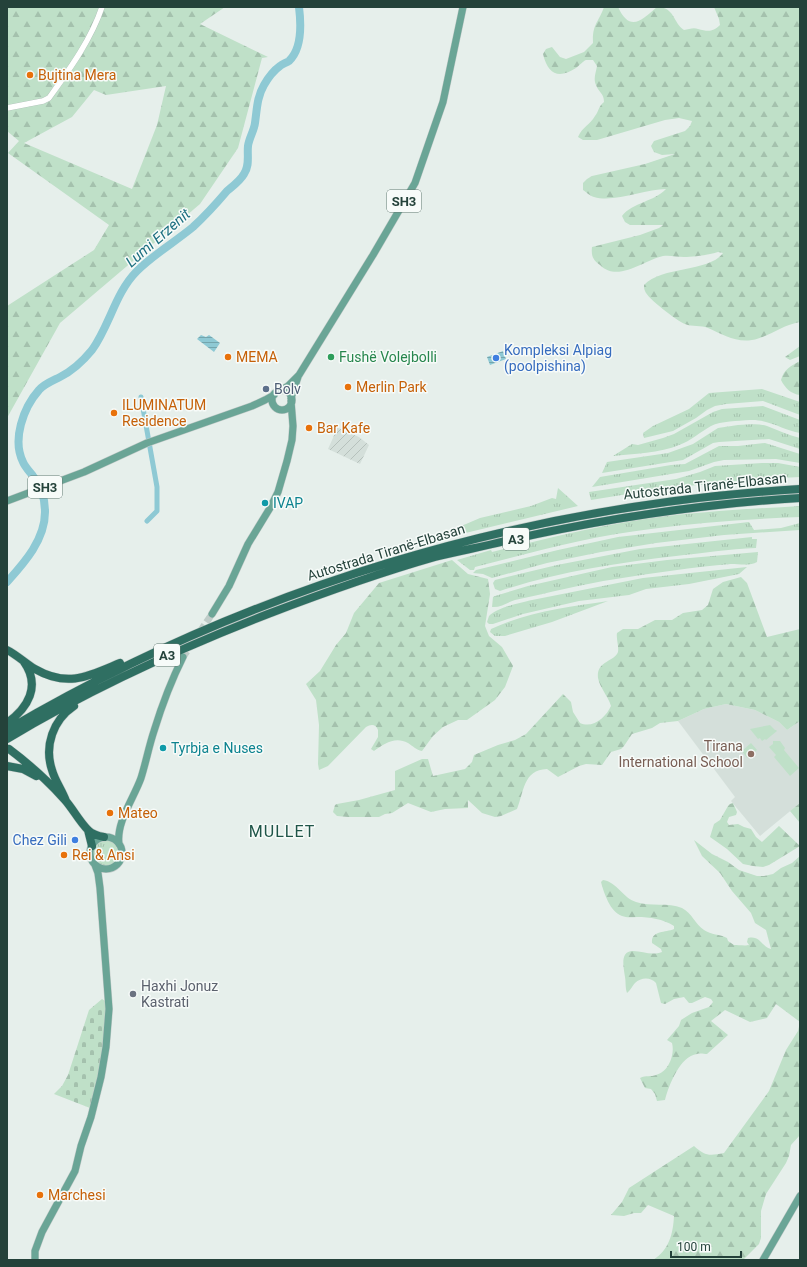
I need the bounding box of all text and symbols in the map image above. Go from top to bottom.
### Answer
place label: Bujtina Mera [38,67,116,83]
marker: Bujtina Mera [25,70,35,80]
road number: SH3 [387,190,421,212]
water label: Lumi Erzenit [122,205,194,271]
place label: Kompleksi Alpiag (poolpishina) [504,342,612,375]
place label: MEMA [236,349,278,365]
place label: Fushë Volejbolli [339,349,437,365]
marker: MEMA [223,352,233,362]
marker: Fushë Volejbolli [326,352,336,362]
marker: Kompleksi Alpiag (poolpishina) [491,353,501,363]
place label: Merlin Park [356,379,428,395]
place label: Bolv [274,381,301,397]
marker: Merlin Park [343,382,353,392]
marker: Bolv [261,384,271,394]
place label: ILUMINATUM Residence [122,397,206,429]
marker: ILUMINATUM Residence [109,408,119,418]
place label: Bar Kafe [317,420,370,436]
marker: Bar Kafe [304,423,314,433]
street label: Autostrada Tiranë-Elbasan [623,469,787,503]
road number: SH3 [28,476,62,498]
place label: IVAP [273,495,303,511]
marker: IVAP [260,498,270,508]
street label: Autostrada Tiranë-Elbasan [305,520,467,584]
road number: A3 [503,528,529,550]
road number: A3 [154,644,180,666]
place label: Tirana International School [618,738,743,770]
place label: Tyrbja e Nuses [171,740,263,756]
marker: Tyrbja e Nuses [158,743,168,753]
marker: Tirana International School [746,749,756,759]
place label: Mateo [118,805,158,821]
marker: Mateo [105,808,115,818]
district label: MULLET [249,822,315,841]
place label: Chez Gili [13,832,67,848]
marker: Chez Gili [70,835,80,845]
place label: Rei & Ansi [72,847,135,863]
marker: Rei & Ansi [59,850,69,860]
place label: Haxhi Jonuz Kastrati [141,978,218,1010]
marker: Haxhi Jonuz Kastrati [128,989,138,999]
place label: Marchesi [48,1187,106,1203]
marker: Marchesi [35,1190,45,1200]
scale bar [671,1233,741,1259]
text: 100 m [677,1240,711,1254]

